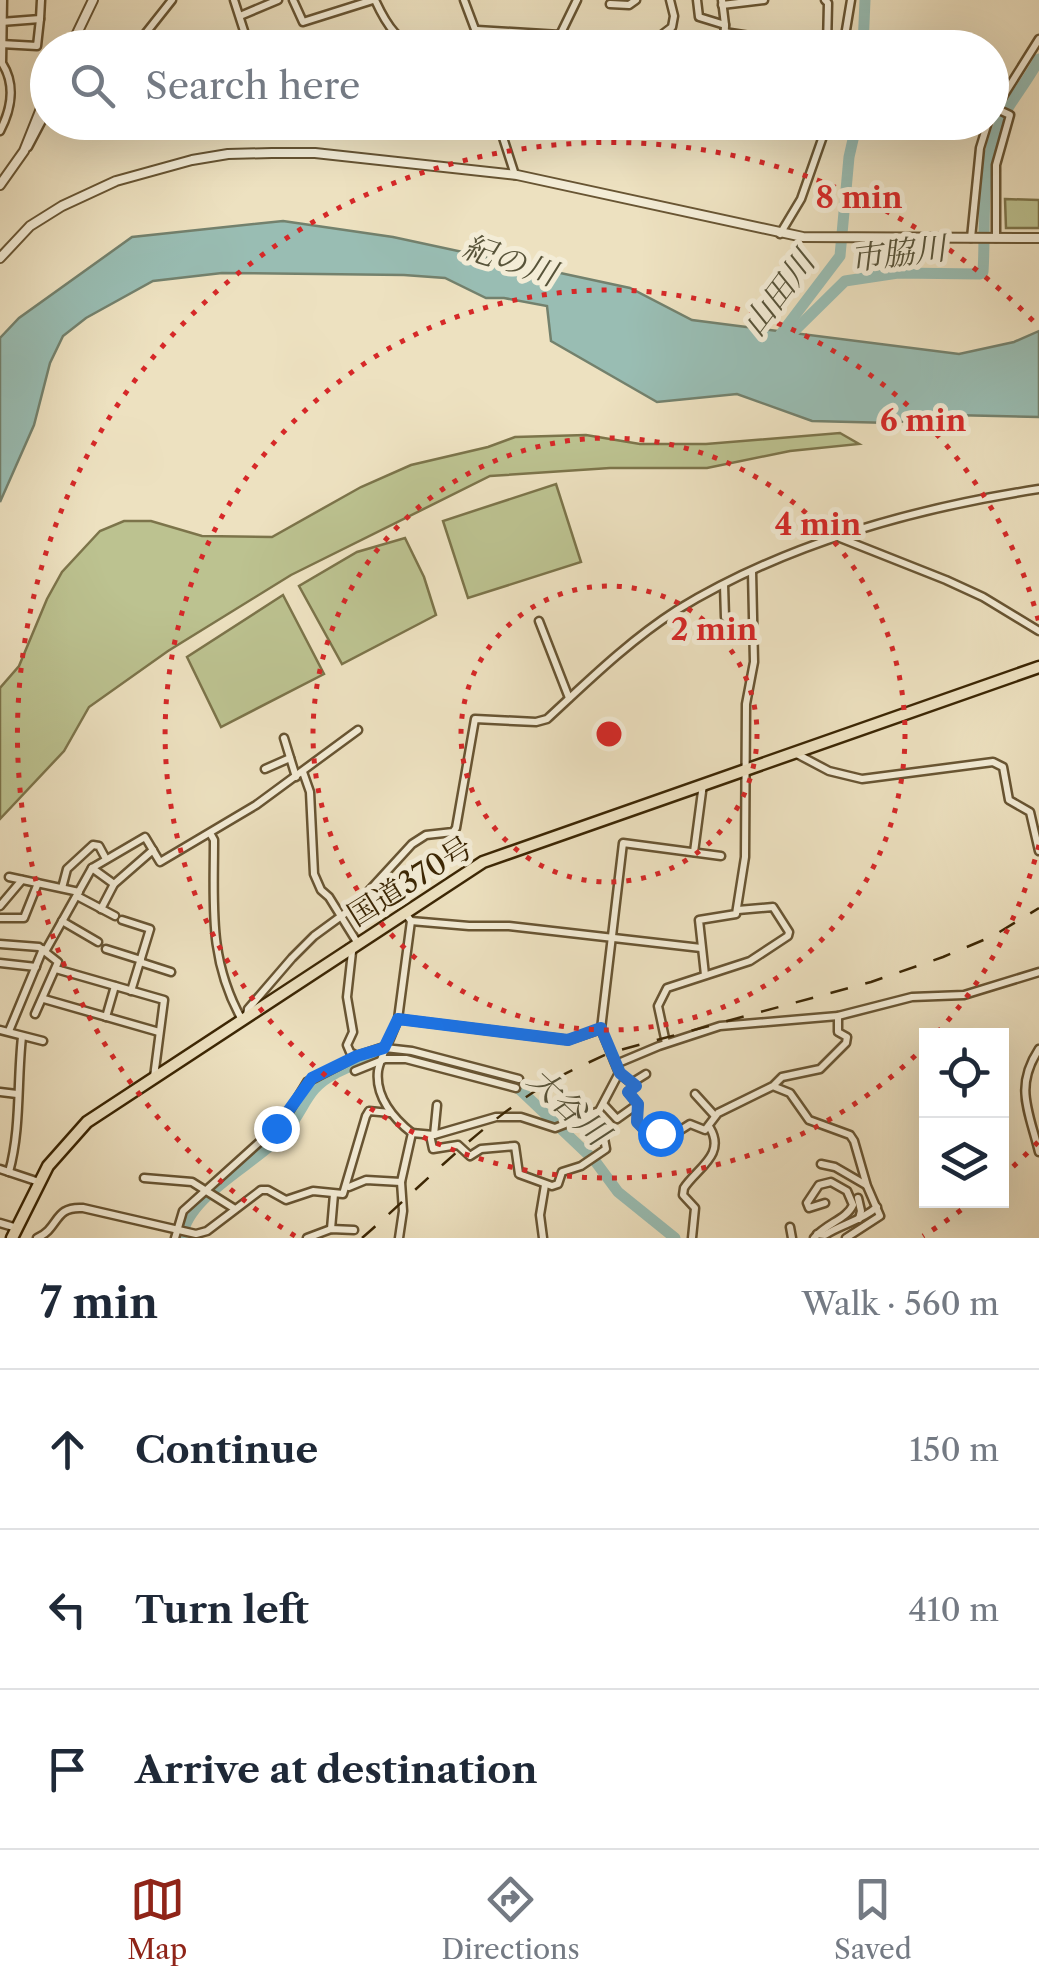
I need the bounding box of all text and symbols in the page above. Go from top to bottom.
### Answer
search box [30,30,1009,140]
icon: search [65,58,120,113]
text: Search here [145,62,360,109]
text: 8 min [815,179,903,216]
water label: 紀の川 [458,227,565,294]
water label: 市脇川 [848,227,951,278]
water label: 山田川 [734,241,824,343]
text: 6 min [880,402,967,439]
text: 4 min [775,506,862,543]
text: 2 min [671,611,758,648]
centre of rings [591,716,627,752]
street label: 国道370号 [341,828,479,934]
map controls [919,1028,1009,1208]
button: locate [919,1028,1009,1118]
water label: 大谷川 [521,1059,620,1155]
route end [254,1106,300,1152]
route start [638,1111,684,1157]
button: layers [919,1118,1009,1208]
text: 7 min [40,1277,158,1329]
text: Walk · 560 m [802,1284,999,1323]
icon: ahead [40,1422,95,1477]
text: Continue [135,1426,318,1473]
text: 150 m [910,1430,999,1469]
icon: left [40,1582,95,1637]
text: Turn left [135,1586,309,1633]
text: 410 m [908,1590,999,1629]
icon: arrive [40,1742,95,1797]
text: Arrive at destination [135,1746,538,1793]
tab: Map [127,1872,187,1966]
tab: Directions [441,1872,580,1966]
tab: Saved [834,1872,912,1966]

